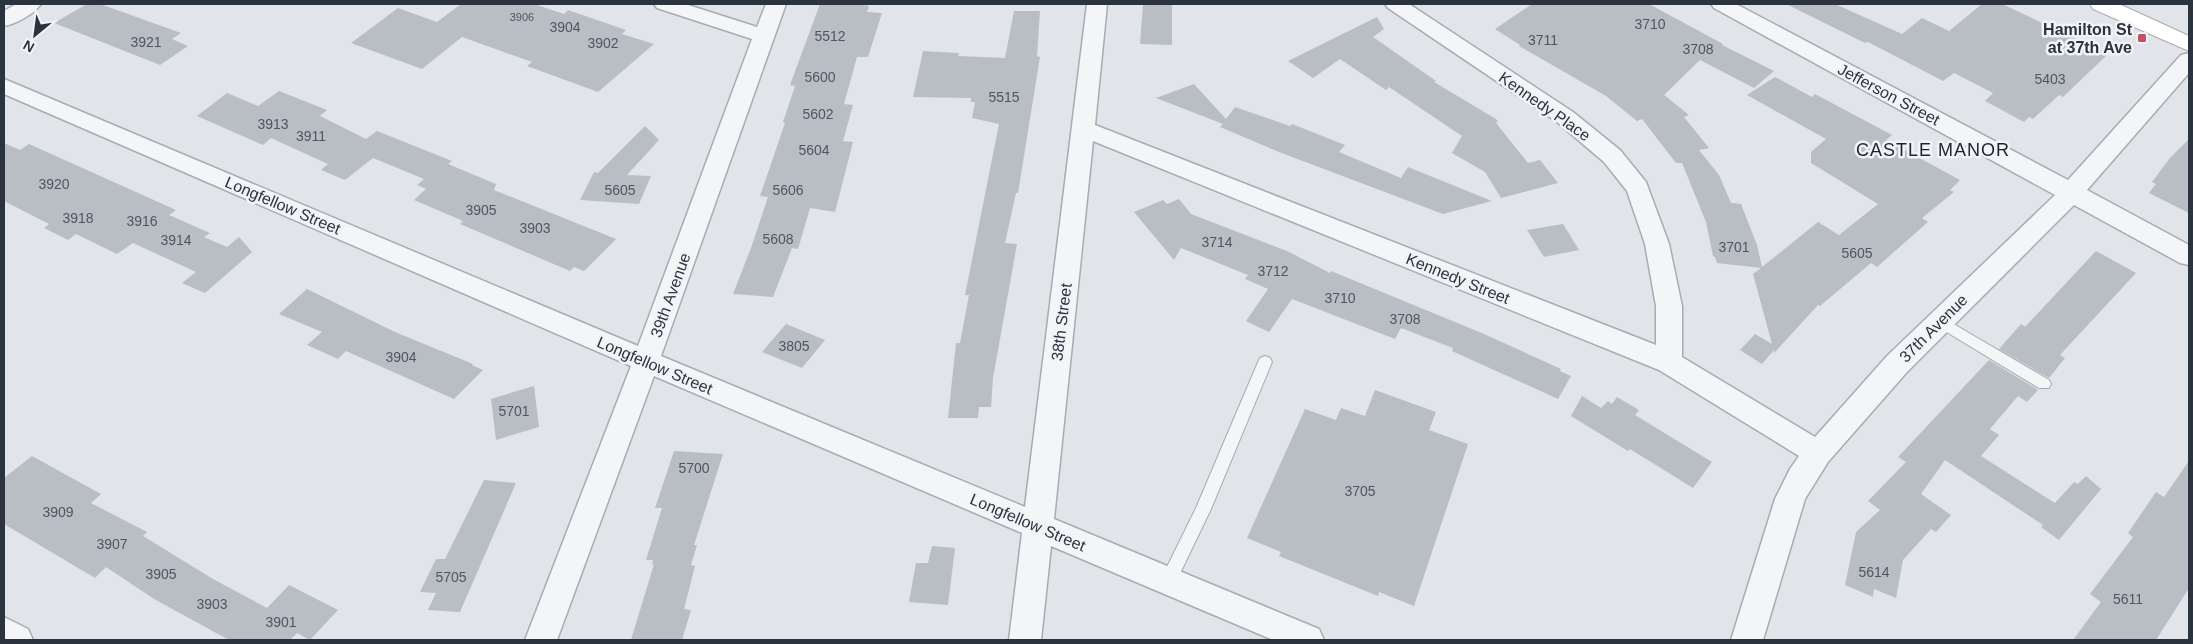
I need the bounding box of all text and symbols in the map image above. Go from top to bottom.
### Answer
north arrow [10,10,60,60]
house number: 3906 [510,11,534,23]
house number: 3710 [1634,16,1666,32]
house number: 3904 [549,19,581,35]
place label: Hamilton St at 37th Ave [2043,21,2133,56]
house number: 5512 [814,28,846,44]
house number: 3711 [1528,32,1558,48]
marker: Hamilton St at 37th Ave [2136,32,2148,44]
house number: 3921 [130,34,162,50]
house number: 3902 [587,35,619,51]
text: N [20,37,37,56]
house number: 3708 [1682,41,1714,57]
street label: Jefferson Street [1835,60,1943,129]
house number: 5600 [804,69,836,85]
street label: Kennedy Place [1496,69,1594,144]
house number: 5403 [2034,71,2066,87]
house number: 5515 [988,89,1020,105]
house number: 5602 [802,106,834,122]
house number: 3913 [257,116,289,132]
house number: 3911 [296,128,326,144]
district label: CASTLE MANOR [1856,140,2010,160]
house number: 5604 [798,142,830,158]
street label: Longfellow Street [223,173,344,238]
house number: 3920 [38,176,70,192]
house number: 5605 [604,182,636,198]
house number: 5606 [772,182,804,198]
house number: 3905 [465,202,497,218]
house number: 3918 [62,210,94,226]
house number: 3916 [126,213,158,229]
house number: 3903 [519,220,551,236]
house number: 5608 [762,231,794,247]
house number: 3914 [160,232,192,248]
house number: 3714 [1201,234,1233,250]
house number: 3701 [1718,239,1750,255]
house number: 5605 [1841,245,1873,261]
street label: Kennedy Street [1403,250,1513,307]
street label: 39th Avenue [647,251,694,340]
house number: 3712 [1257,263,1289,279]
street label: 38th Street [1048,282,1075,362]
house number: 3710 [1324,290,1356,306]
street label: 37th Avenue [1896,291,1971,366]
house number: 3708 [1389,311,1421,327]
street label: Longfellow Street [595,333,716,398]
house number: 3805 [778,338,810,354]
house number: 3904 [385,349,417,365]
house number: 5701 [498,403,530,419]
house number: 5700 [678,460,710,476]
house number: 3705 [1344,483,1376,499]
street label: Longfellow Street [968,490,1089,555]
house number: 3909 [42,504,74,520]
house number: 3907 [96,536,128,552]
house number: 5614 [1858,564,1890,580]
house number: 3905 [145,566,177,582]
house number: 5705 [435,569,467,585]
house number: 5611 [2113,591,2143,607]
house number: 3903 [196,596,228,612]
house number: 3901 [265,614,297,630]

